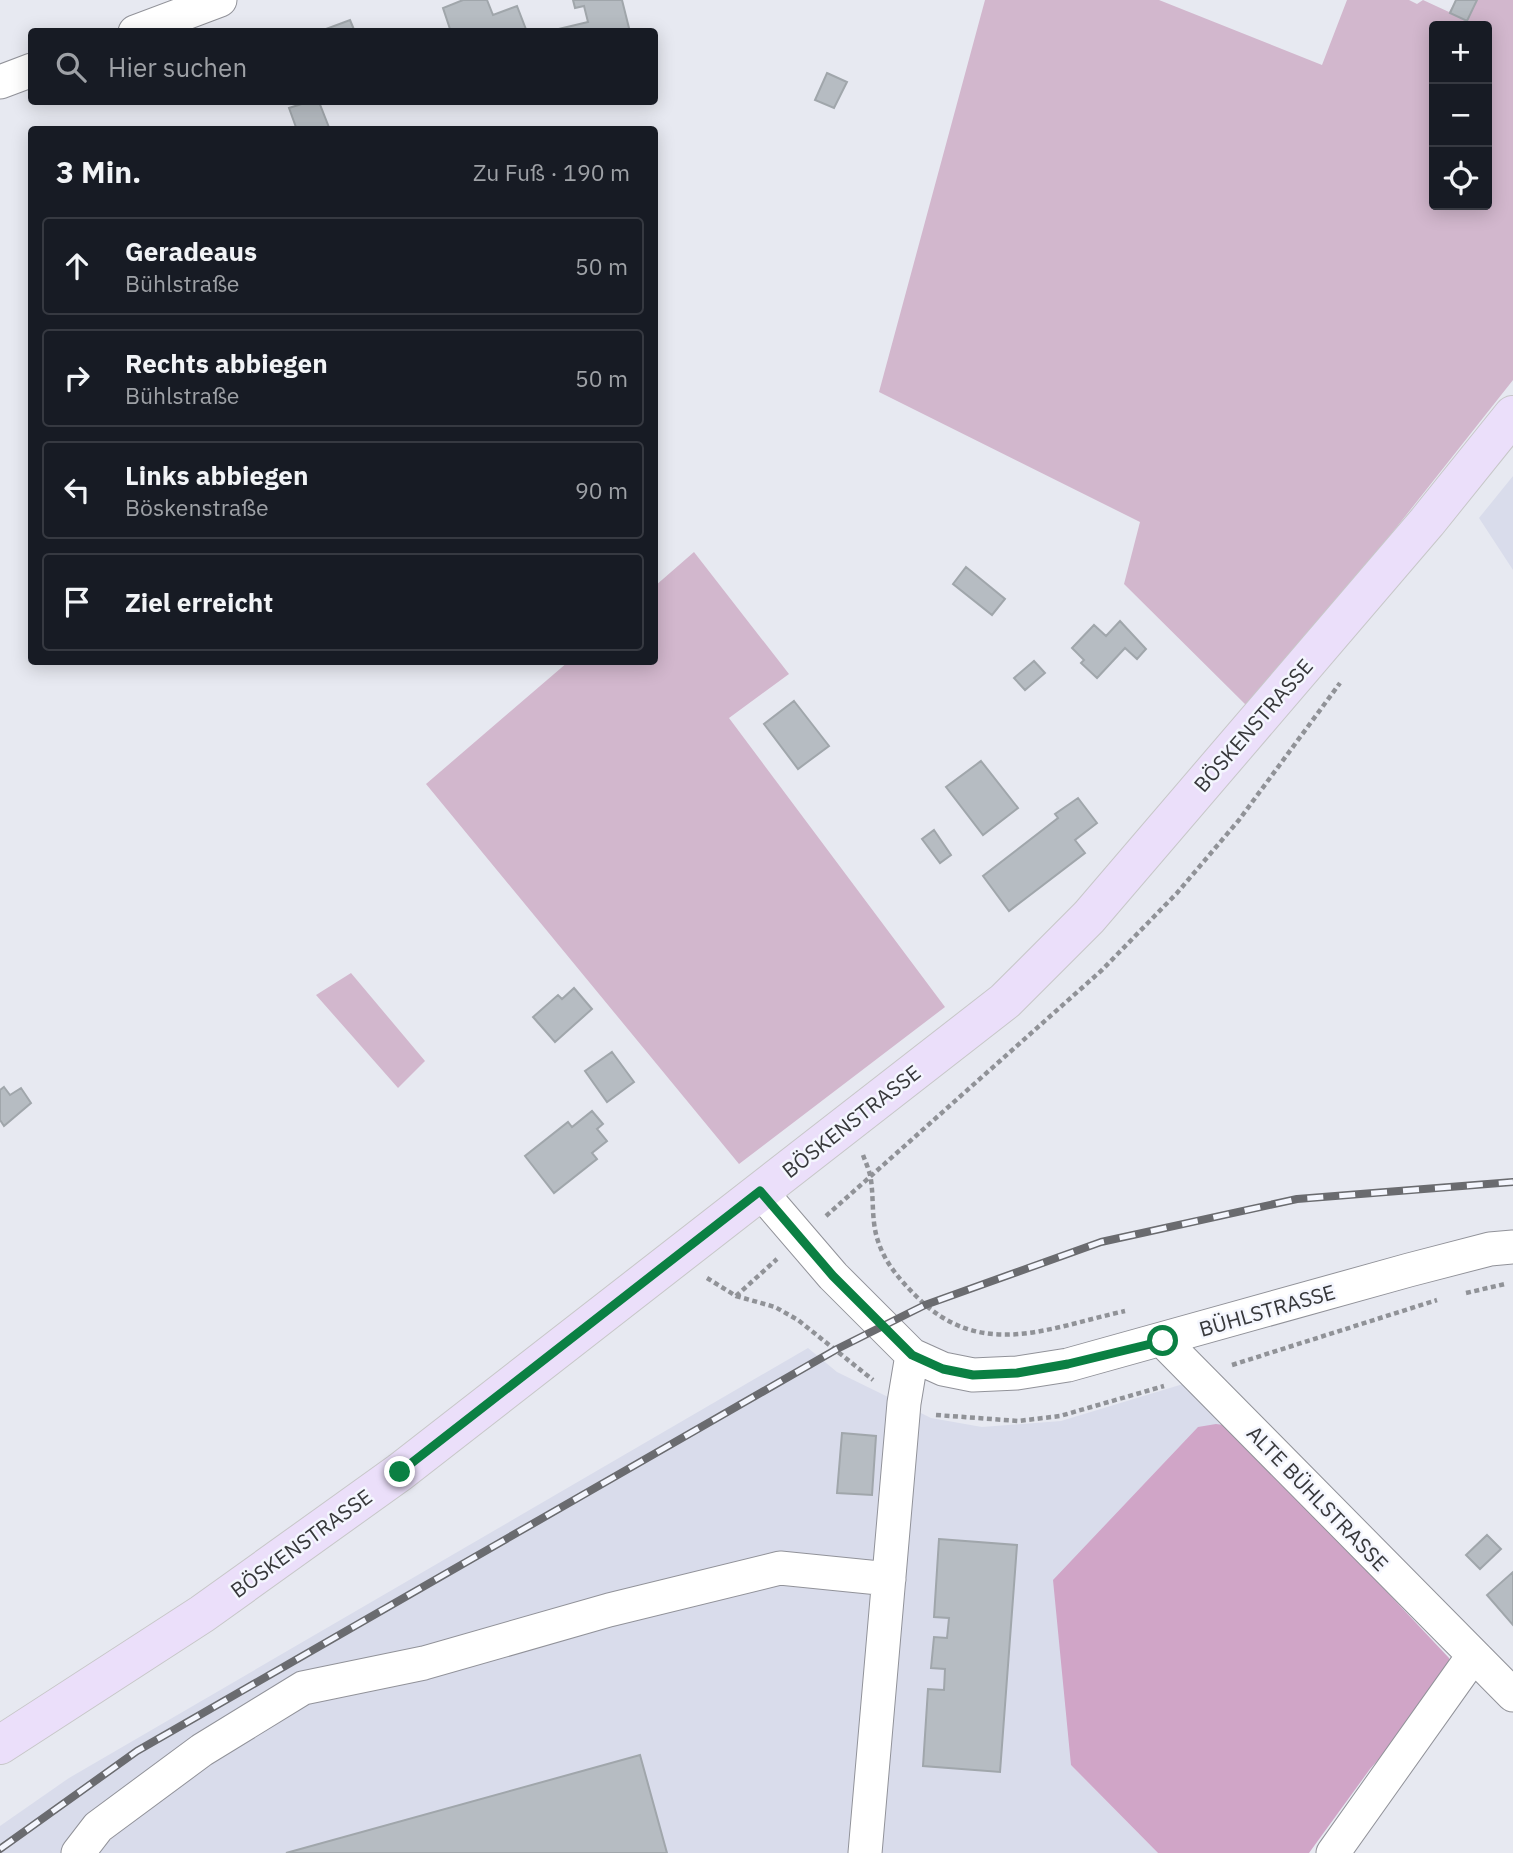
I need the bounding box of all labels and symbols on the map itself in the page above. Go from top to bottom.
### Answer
street label: BÖSKENSTRASSE [1187,652,1319,798]
street label: BÖSKENSTRASSE [776,1058,926,1184]
street label: BÜHLSTRASSE [1196,1277,1338,1343]
route start [1147,1325,1178,1356]
street label: ALTE BÜHLSTRASSE [1241,1419,1395,1577]
route end [384,1456,415,1487]
street label: BÖSKENSTRASSE [225,1482,377,1604]

